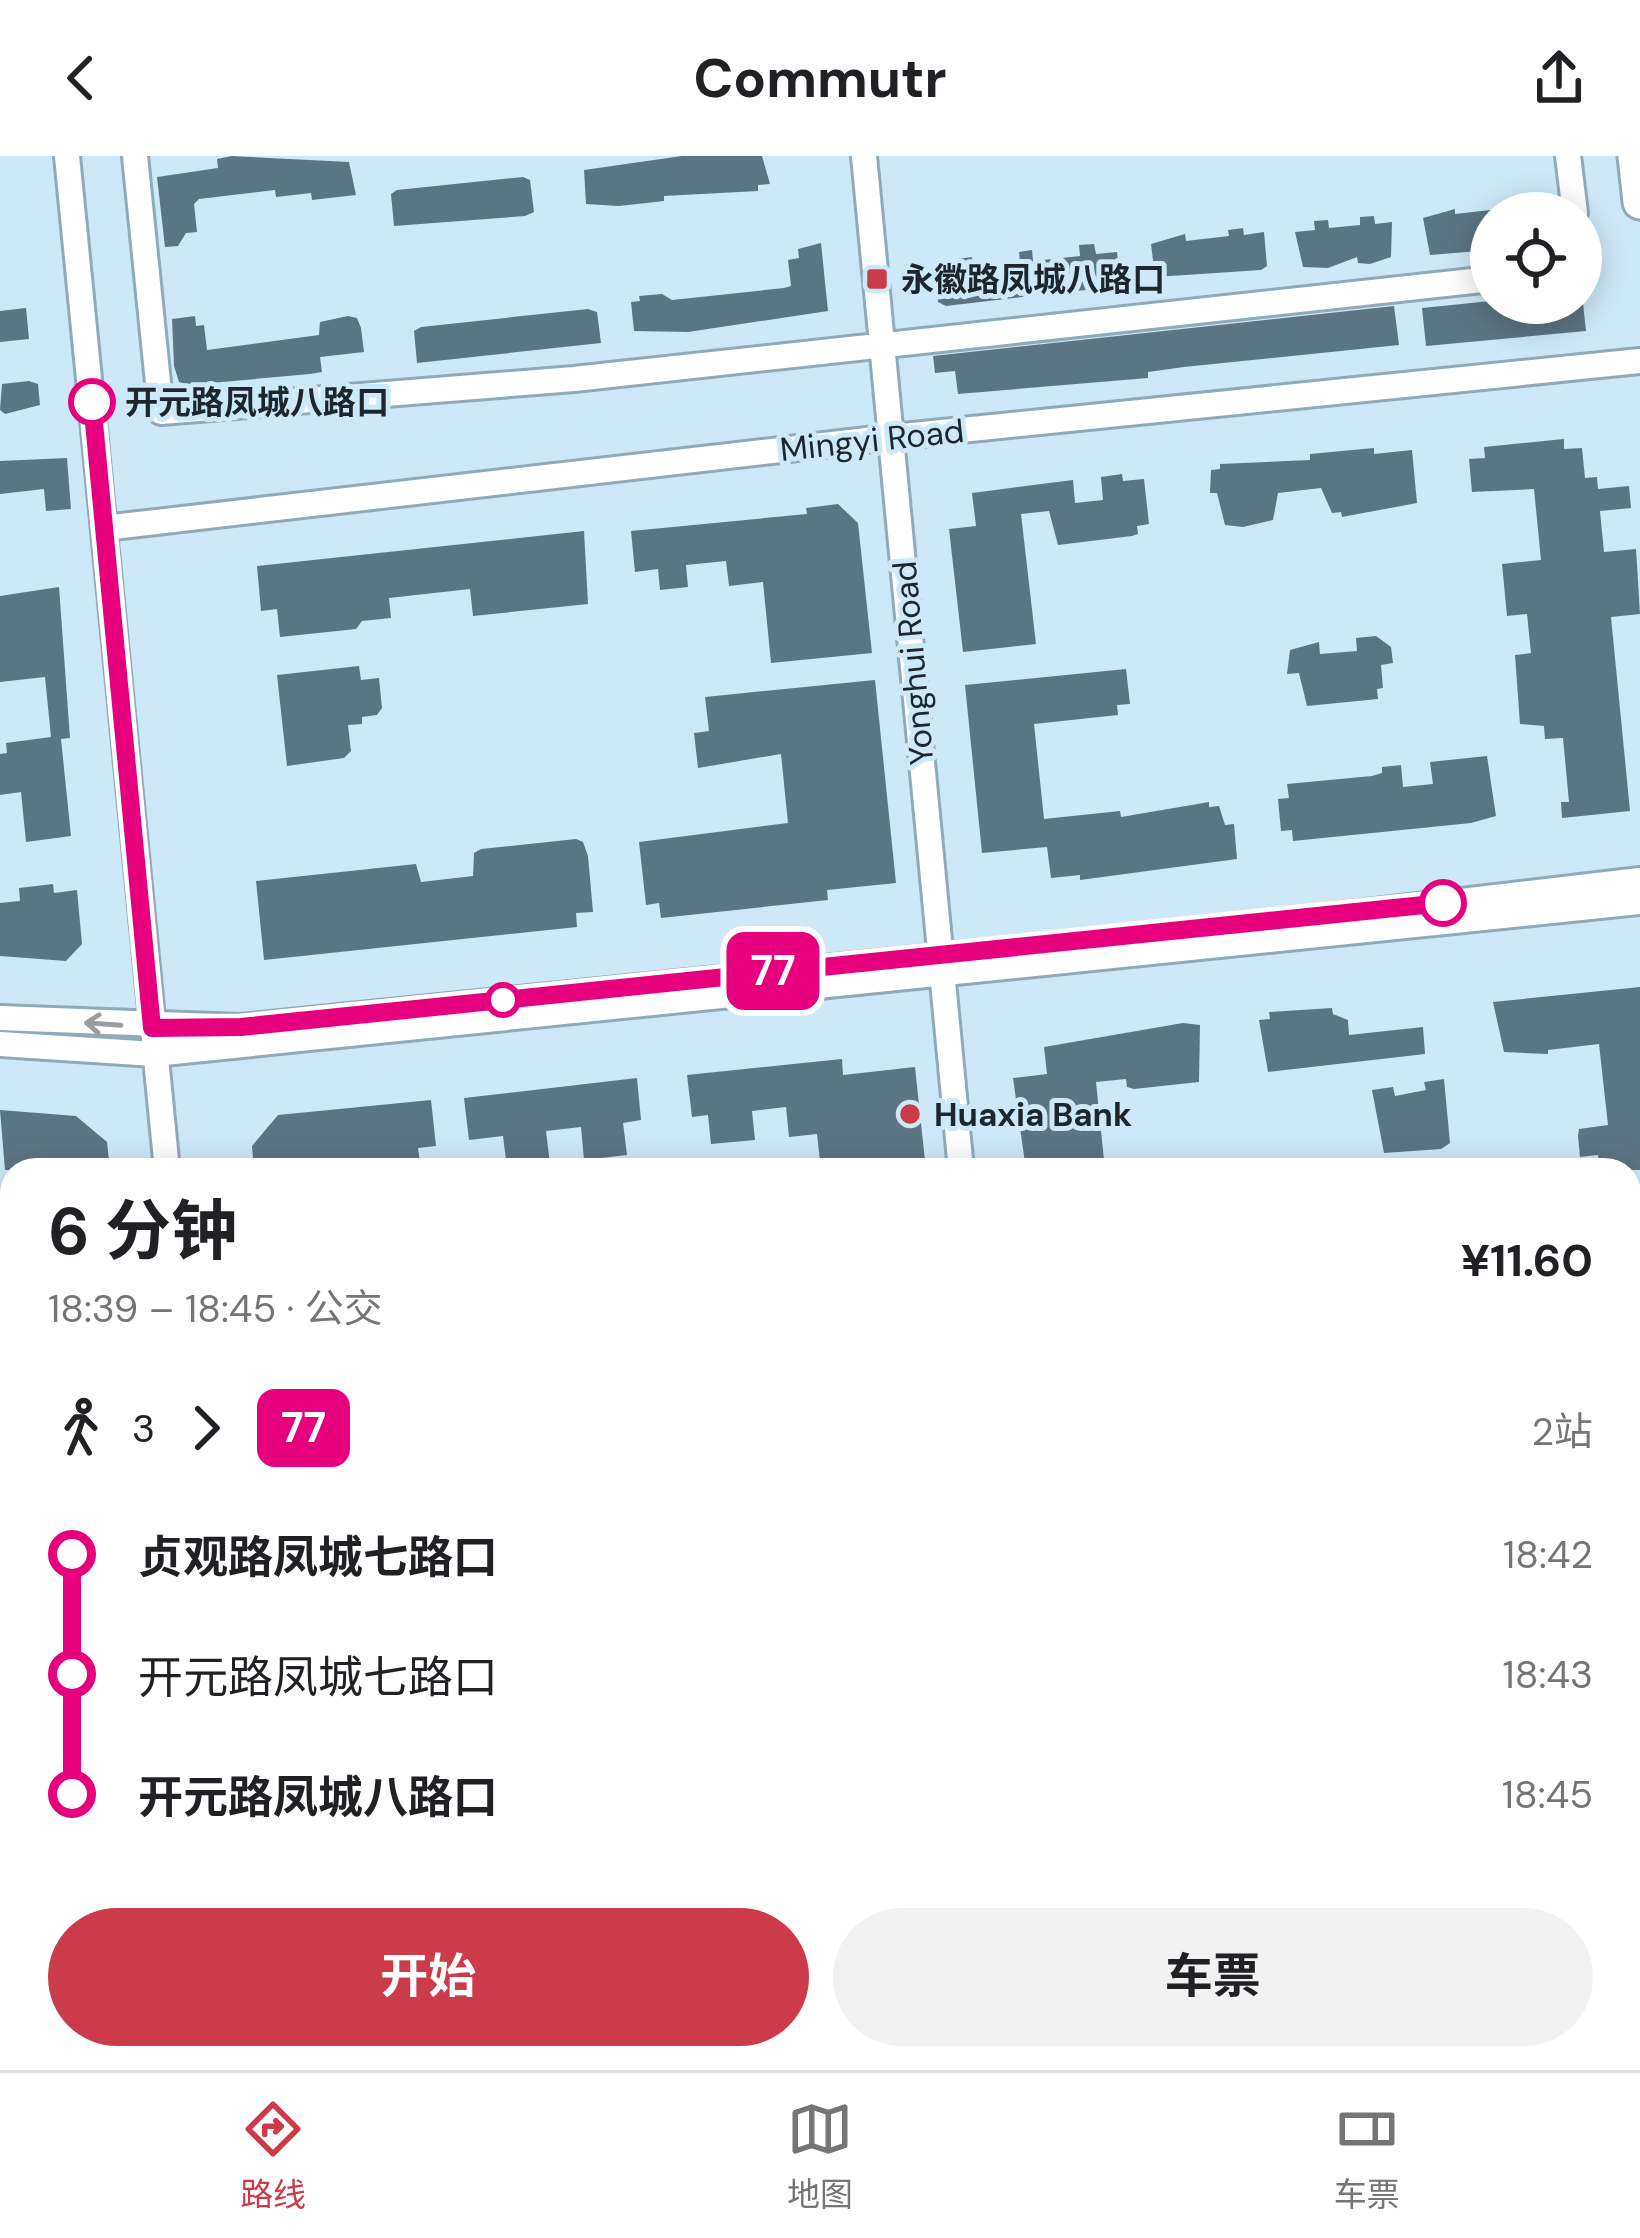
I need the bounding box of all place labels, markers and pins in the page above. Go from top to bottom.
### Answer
place label: 永徽路凤城八路口 [901,258,1165,301]
marker: 永徽路凤城八路口 [864,266,890,292]
marker: 开元路凤城八路口 [70,380,114,424]
place label: 开元路凤城八路口 [125,381,389,424]
unlabelled marker [1421,881,1465,925]
unlabelled marker [487,984,519,1016]
place label: Huaxia Bank [934,1093,1132,1136]
marker: Huaxia Bank [897,1101,923,1127]

